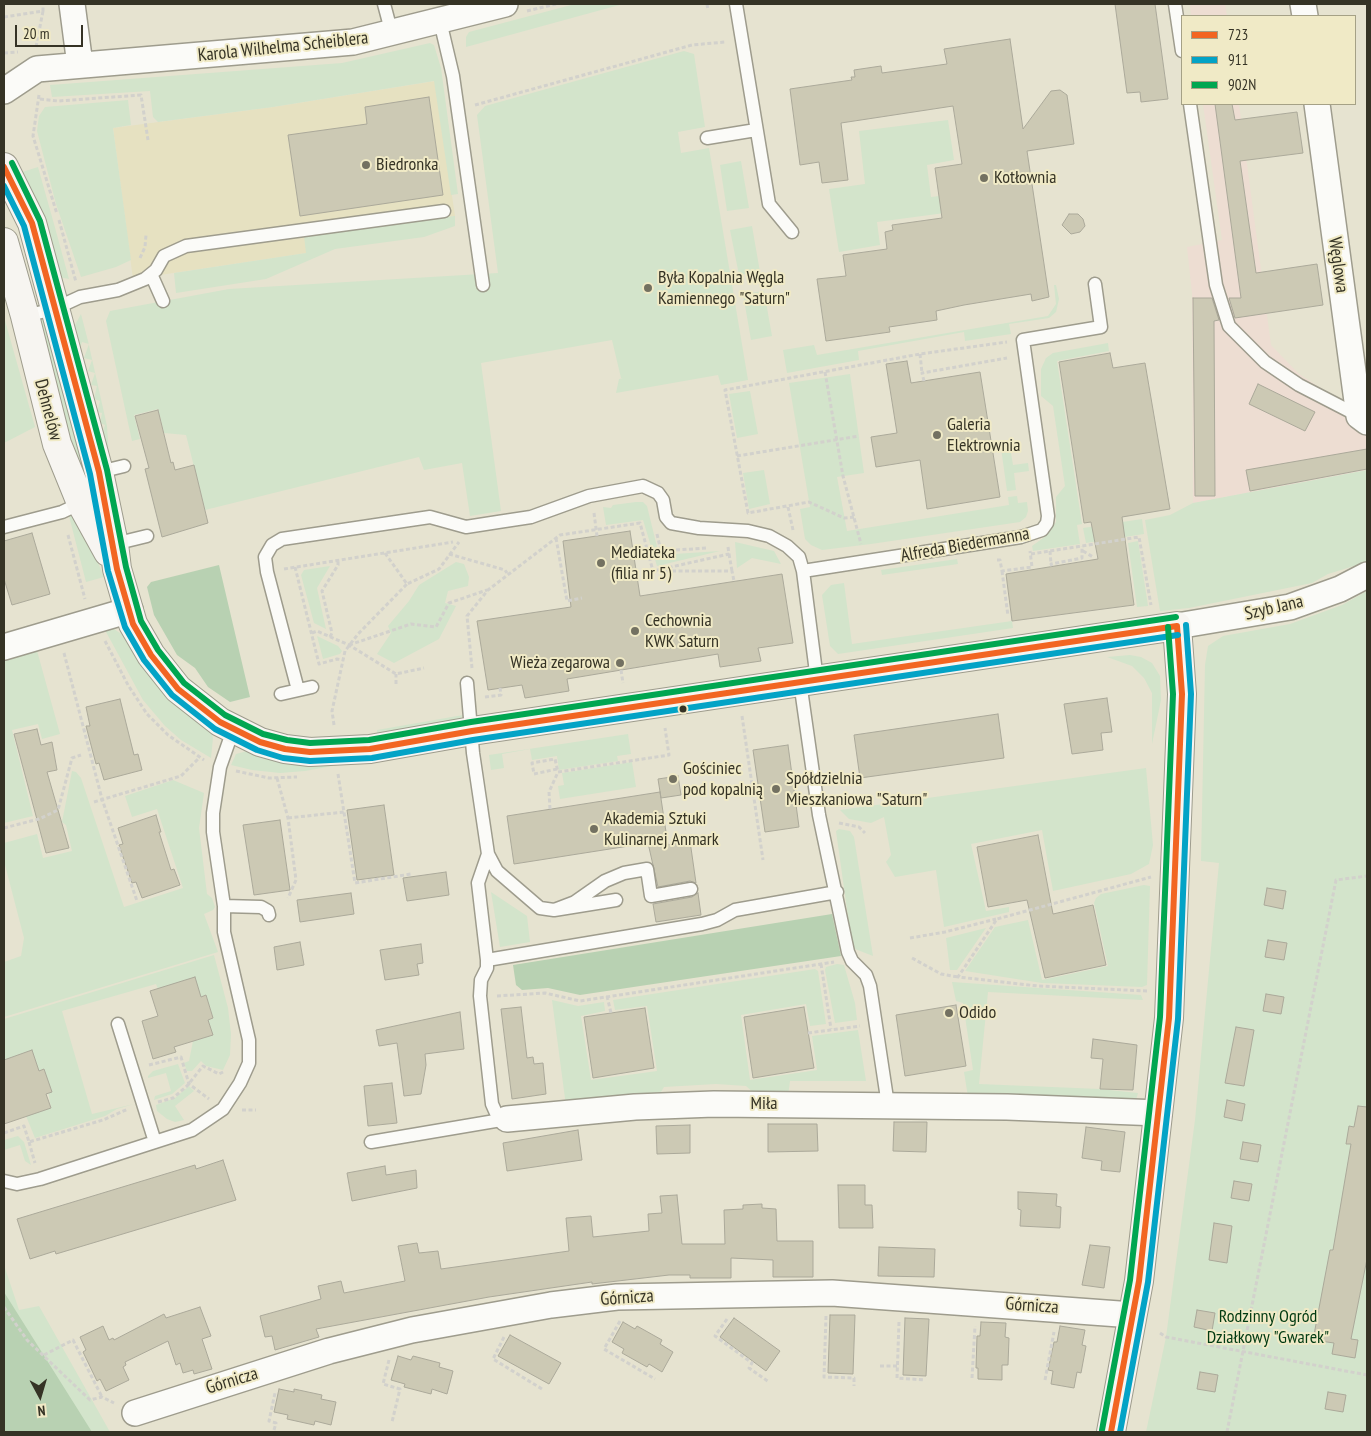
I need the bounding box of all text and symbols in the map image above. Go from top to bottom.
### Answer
scale bar [18,15,85,47]
legend [1181,15,1356,105]
text: 20 m [23,24,49,43]
text: 723 [1228,25,1248,44]
street label: Karola Wilhelma Scheiblera [197,27,369,67]
text: 911 [1228,50,1248,69]
text: 902N [1228,75,1256,94]
place label: Biedronka [376,154,438,176]
marker: Biedronka [360,159,372,171]
place label: Kotłownia [994,167,1056,189]
marker: Kotłownia [978,172,990,184]
street label: Węglowa [1323,236,1353,294]
place label: Była Kopalnia Węgla Kamiennego "Saturn" [658,267,790,310]
marker: Była Kopalnia Węgla Kamiennego "Saturn" [642,282,654,294]
street label: Dehnelów [29,377,67,443]
place label: Galeria Elektrownia [947,414,1020,456]
marker: Galeria Elektrownia [931,429,943,441]
street label: Alfreda Biedermanna [899,523,1031,567]
place label: Mediateka (filia nr 5) [611,542,675,584]
marker: Mediateka (filia nr 5) [595,557,607,569]
street label: Szyb Jana [1243,591,1305,625]
place label: Cechownia KWK Saturn [645,610,719,652]
marker: Cechownia KWK Saturn [629,625,641,637]
place label: Wieża zegarowa [510,652,610,674]
marker: Wieża zegarowa [614,657,626,669]
unlabelled marker [678,704,688,714]
place label: Gościniec pod kopalnią [683,758,763,801]
place label: Spółdzielnia Mieszkaniowa "Saturn" [786,768,927,811]
marker: Gościniec pod kopalnią [667,773,679,785]
marker: Spółdzielnia Mieszkaniowa "Saturn" [770,783,782,795]
place label: Akademia Sztuki Kulinarnej Anmark [604,808,719,851]
marker: Akademia Sztuki Kulinarnej Anmark [588,823,600,835]
place label: Odido [959,1002,996,1024]
marker: Odido [943,1007,955,1019]
street label: Miła [751,1093,777,1115]
street label: Górnicza [600,1285,654,1311]
street label: Górnicza [1005,1293,1059,1319]
park label: Rodzinny Ogród Działkowy "Gwarek" [1207,1306,1329,1348]
street label: Górnicza [203,1363,261,1399]
north arrow [15,1371,65,1421]
text: N [37,1402,46,1420]

